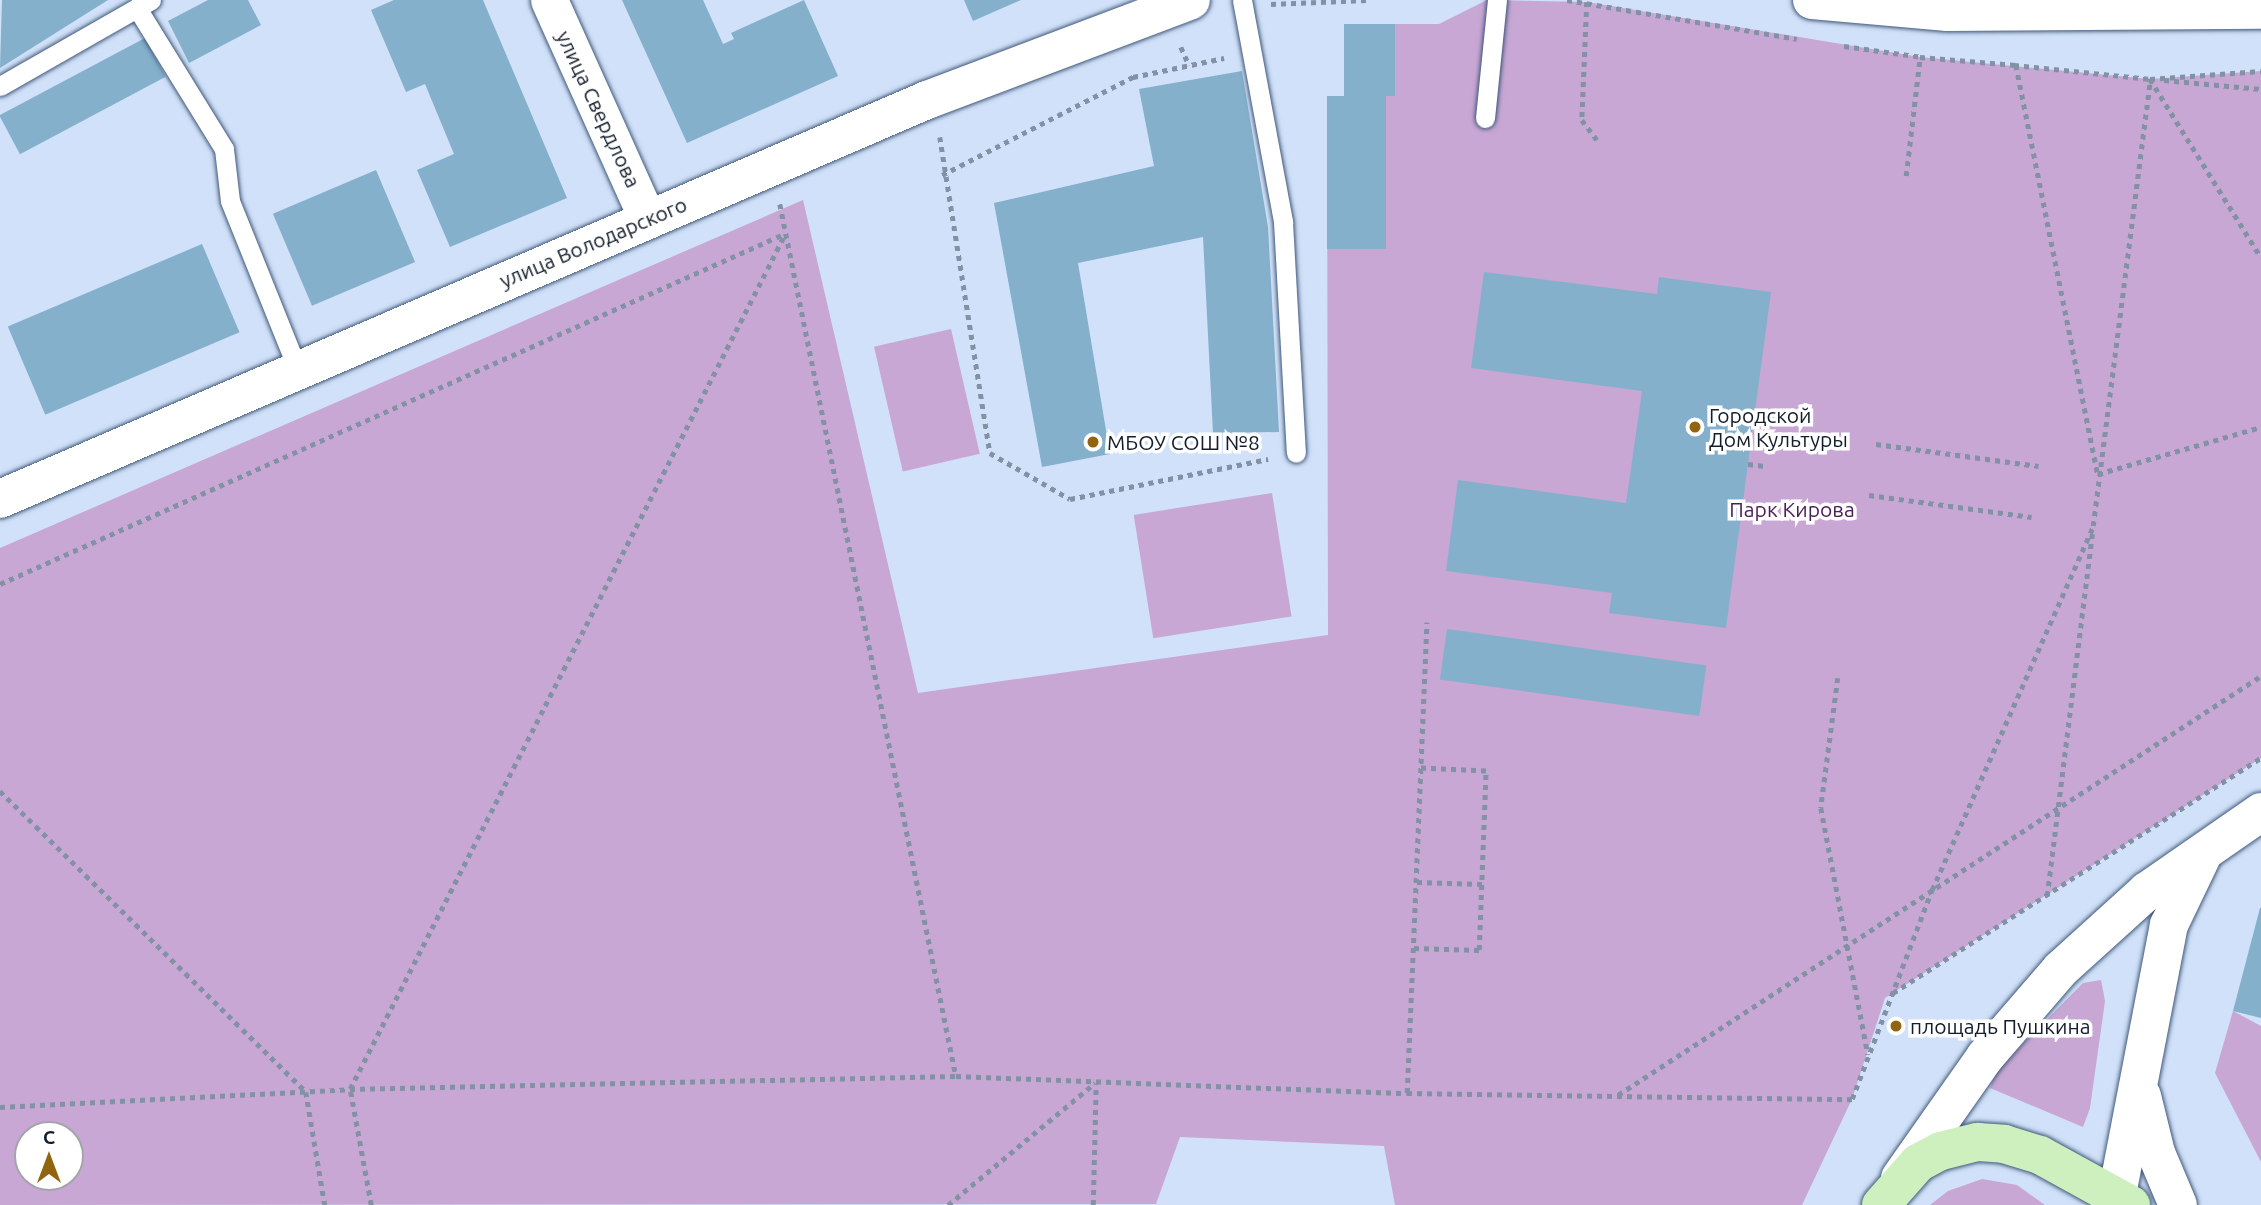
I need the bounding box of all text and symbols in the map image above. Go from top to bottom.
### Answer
street label: улица Свердлова [552,26,646,192]
street label: улица Володарского [496,191,690,293]
place label: Городской Дом Культуры [1709,402,1848,452]
marker: Городской Дом Культуры [1687,419,1703,435]
place label: МБОУ СОШ №8 [1107,429,1260,455]
marker: МБОУ СОШ №8 [1085,434,1101,450]
park label: Парк Кирова [1729,496,1855,522]
place label: площадь Пушкина [1910,1013,2091,1039]
marker: площадь Пушкина [1888,1018,1904,1034]
north arrow [14,1121,84,1191]
text: С [43,1126,55,1148]

